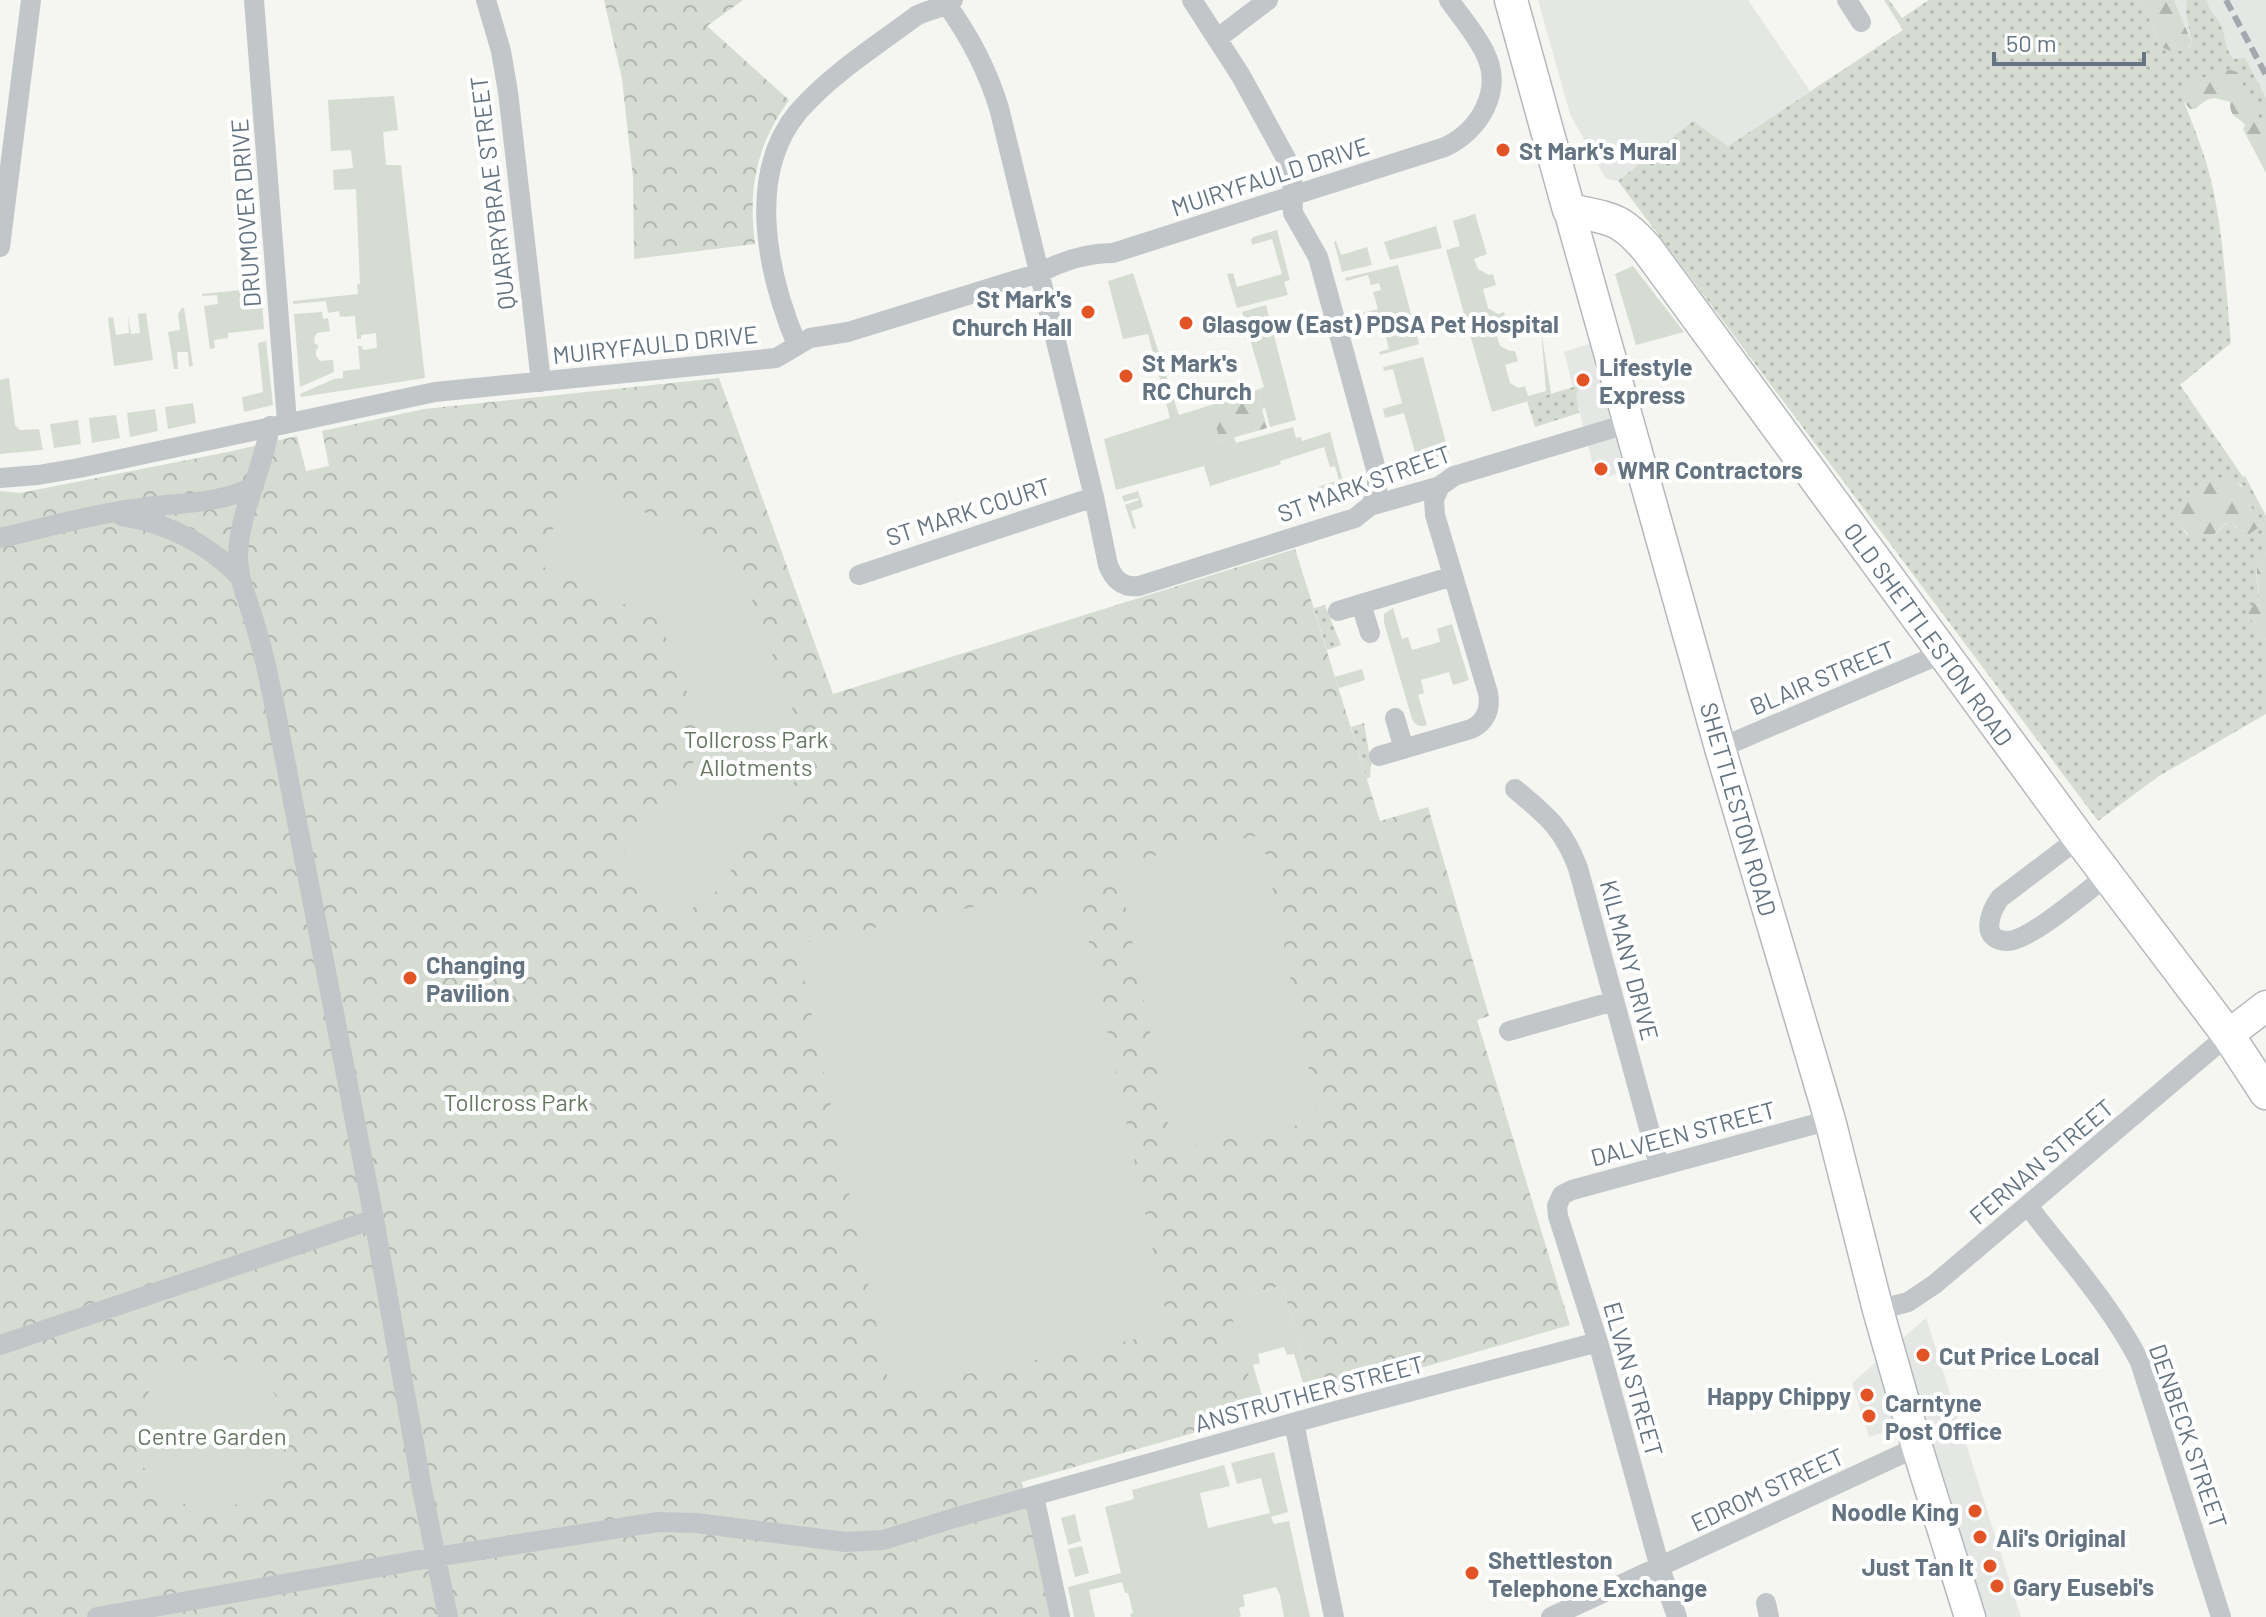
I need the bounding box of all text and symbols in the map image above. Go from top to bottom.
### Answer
scale bar [1994,16,2144,66]
text: 50 m [2006,28,2057,57]
street label: QUARRYBRAE STREET [463,75,521,311]
street label: DRUMOVER DRIVE [224,118,266,308]
street label: MUIRYFAULD DRIVE [1167,130,1373,222]
place label: St Mark's Mural [1519,136,1677,165]
marker: St Mark's Mural [1494,141,1512,159]
place label: St Mark's Church Hall [952,284,1072,341]
marker: St Mark's Church Hall [1079,303,1097,321]
place label: Glasgow (East) PDSA Pet Hospital [1202,309,1559,338]
marker: Glasgow (East) PDSA Pet Hospital [1177,314,1195,332]
street label: MUIRYFAULD DRIVE [551,319,759,369]
place label: St Mark's RC Church [1142,348,1252,405]
place label: Lifestyle Express [1599,352,1693,409]
marker: St Mark's RC Church [1117,367,1135,385]
marker: Lifestyle Express [1574,371,1592,389]
street label: ST MARK STREET [1273,438,1455,528]
place label: WMR Contractors [1617,455,1803,484]
marker: WMR Contractors [1592,460,1610,478]
street label: ST MARK COURT [882,471,1054,551]
street label: OLD SHETTLESTON ROAD [1838,517,2020,751]
street label: BLAIR STREET [1745,633,1899,721]
street label: SHETTLESTON ROAD [1695,699,1783,919]
park label: Tollcross Park Allotments [684,724,828,781]
street label: KILMANY DRIVE [1595,877,1665,1043]
place label: Changing Pavilion [426,950,525,1007]
marker: Changing Pavilion [401,969,419,987]
park label: Tollcross Park [444,1087,588,1116]
street label: FERNAN STREET [1963,1092,2119,1230]
street label: DALVEEN STREET [1587,1094,1779,1172]
street label: ELVAN STREET [1598,1298,1670,1460]
street label: DENBECK STREET [2144,1340,2234,1532]
place label: Cut Price Local [1939,1341,2099,1370]
marker: Cut Price Local [1914,1346,1932,1364]
street label: ANSTRUTHER STREET [1191,1348,1427,1438]
place label: Happy Chippy [1707,1381,1851,1410]
marker: Happy Chippy [1858,1386,1876,1404]
place label: Carntyne Post Office [1885,1388,2002,1445]
marker: Carntyne Post Office [1860,1407,1878,1425]
park label: Centre Garden [137,1421,287,1450]
street label: EDROM STREET [1686,1441,1848,1537]
place label: Noodle King [1831,1497,1959,1526]
marker: Noodle King [1966,1502,1984,1520]
place label: Ali's Original [1996,1523,2126,1552]
marker: Ali's Original [1971,1528,1989,1546]
place label: Shettleston Telephone Exchange [1488,1545,1707,1602]
place label: Just Tan It [1862,1552,1974,1581]
marker: Just Tan It [1981,1557,1999,1575]
marker: Shettleston Telephone Exchange [1463,1564,1481,1582]
place label: Gary Eusebi's [2013,1572,2154,1601]
marker: Gary Eusebi's [1988,1577,2006,1595]

